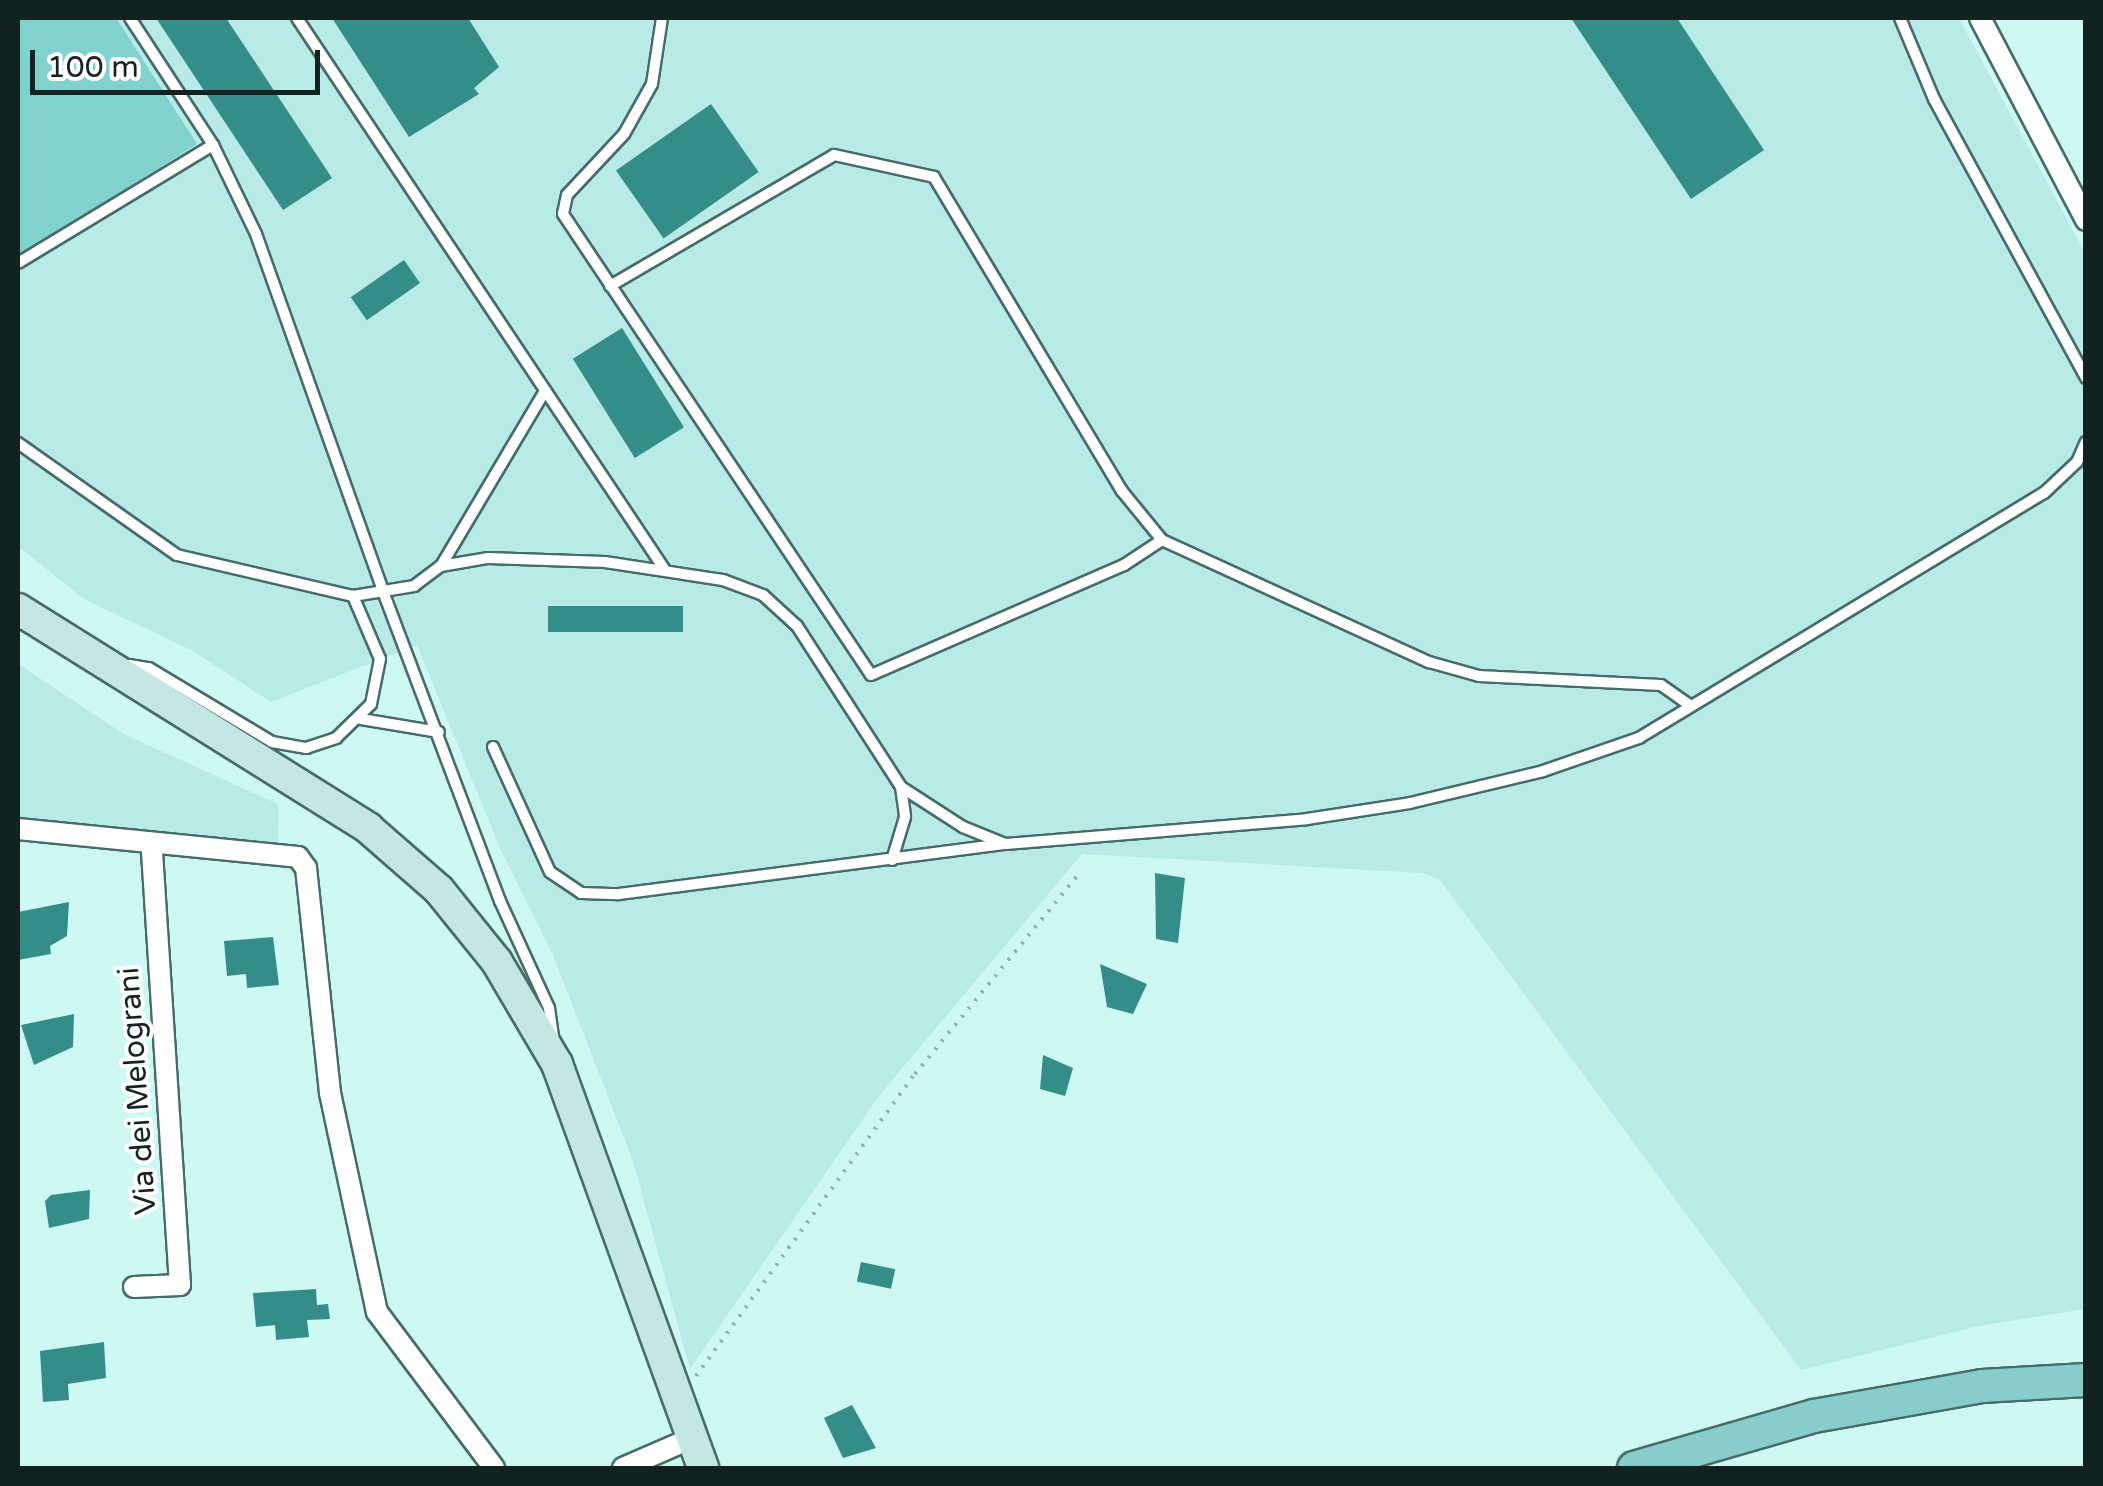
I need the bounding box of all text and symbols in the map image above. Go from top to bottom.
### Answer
scale bar [35,30,325,92]
text: 100 m [47,49,139,86]
street label: Via dei Melograni [111,966,165,1216]

